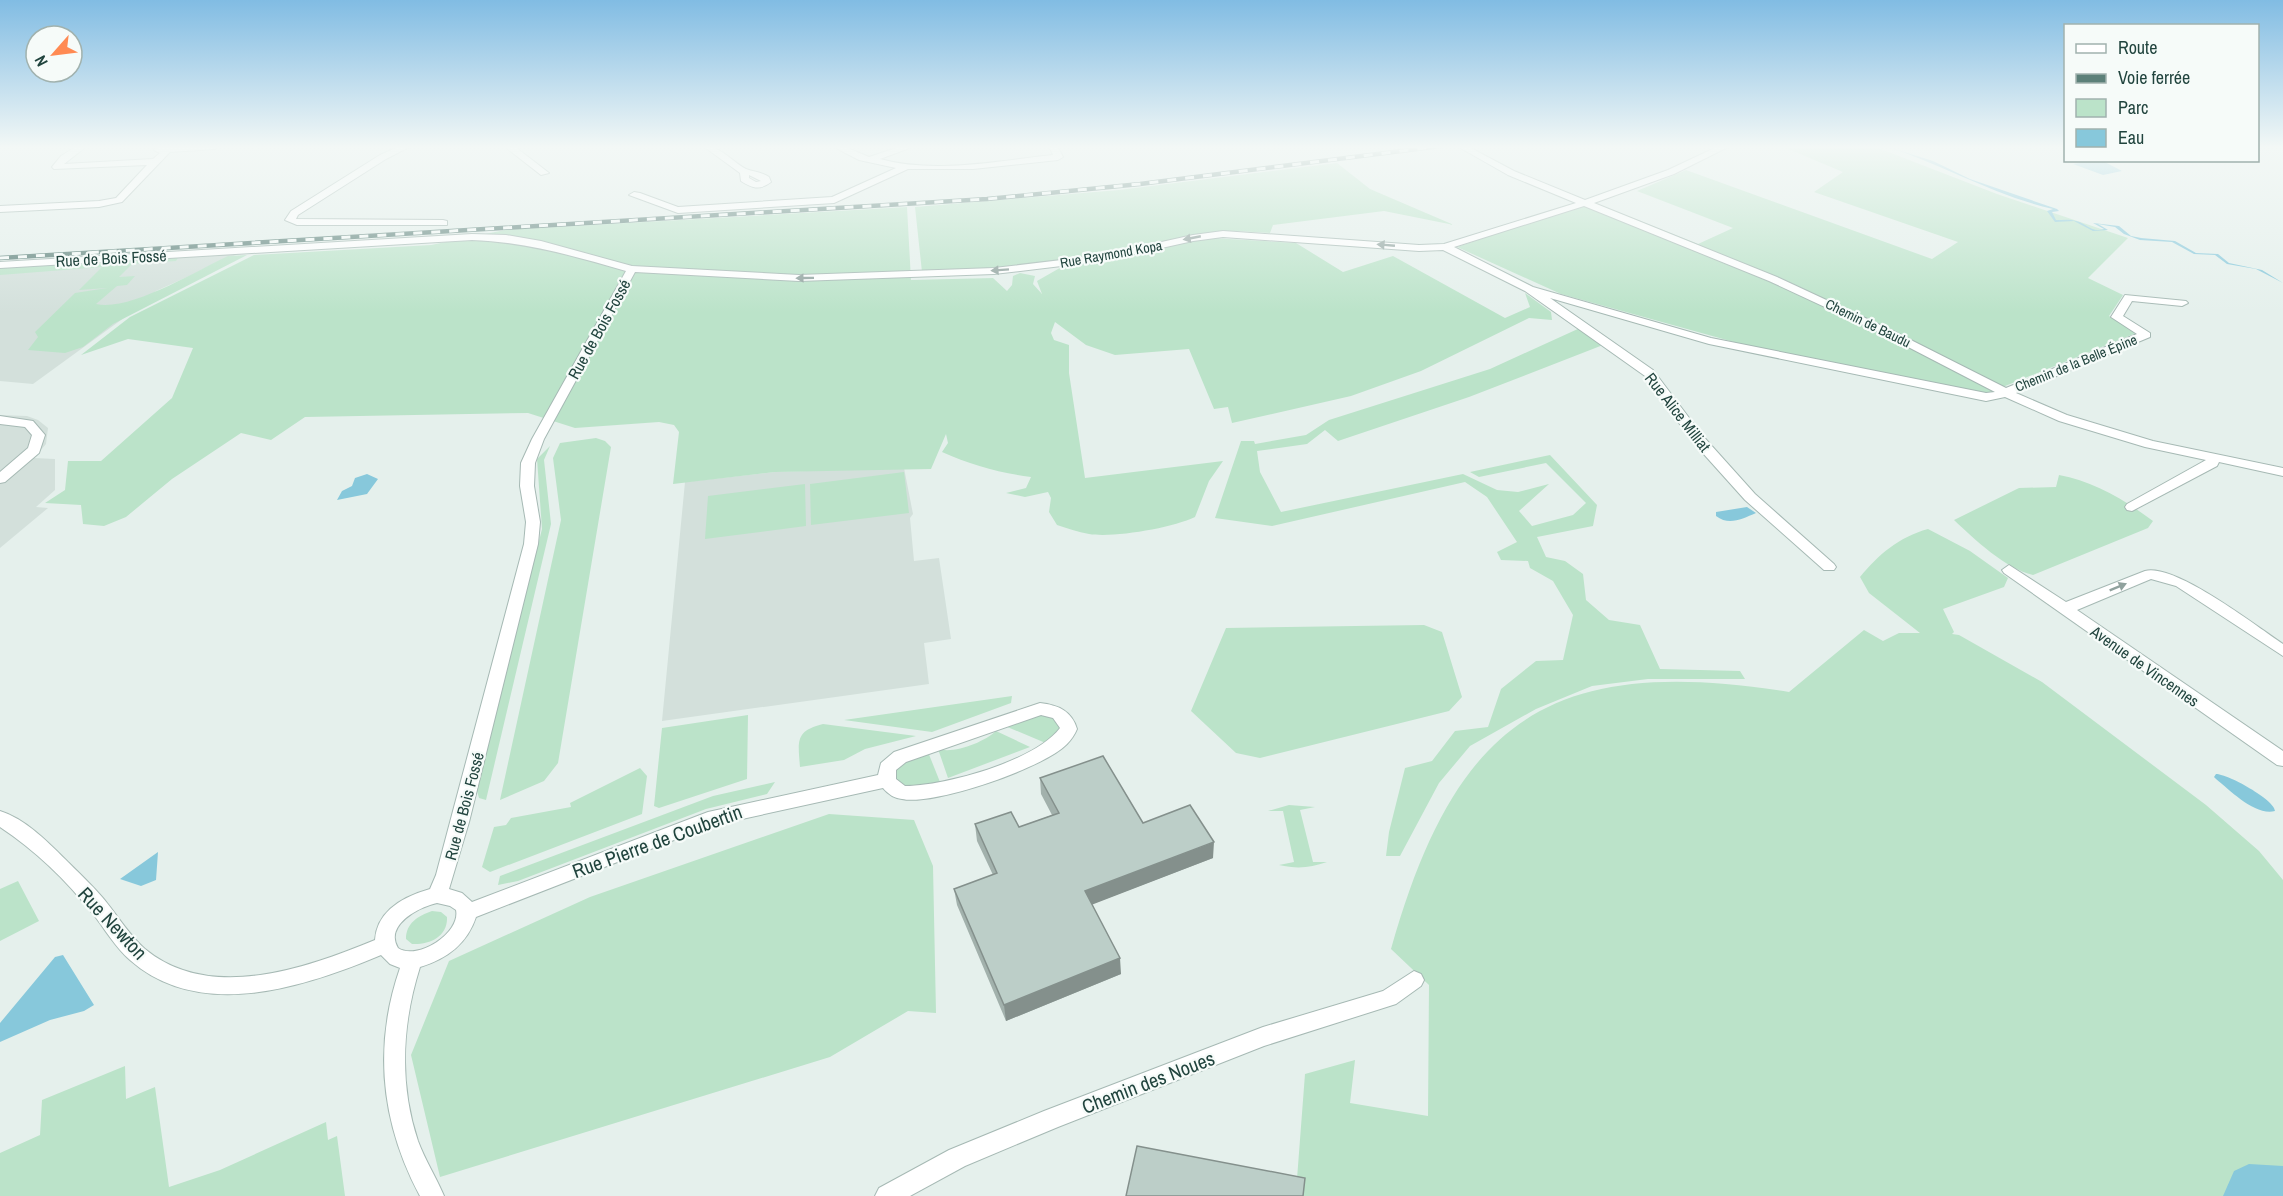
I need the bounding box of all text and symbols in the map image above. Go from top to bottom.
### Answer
north arrow [24,24,84,84]
legend [2064,24,2259,162]
text: Route [2118,35,2157,60]
text: N [29,52,53,70]
text: Voie ferrée [2118,65,2190,90]
text: Parc [2118,95,2148,120]
text: Eau [2118,125,2144,150]
one-way arrow [1183,234,1202,243]
street label: Rue Raymond Kopa [1059,236,1164,272]
one-way arrow [1377,241,1396,250]
street label: Rue de Bois Fossé [55,244,167,272]
one-way arrow [991,265,1010,275]
one-way arrow [796,273,815,283]
street label: Rue de Bois Fossé [562,275,636,383]
street label: Chemin de Baudu [1822,295,1914,351]
street label: Chemin de la Belle Épine [2012,330,2140,396]
street label: Rue Alice Milliat [1640,368,1716,456]
one-way arrow [2109,582,2127,591]
street label: Avenue de Vincennes [2085,620,2204,712]
street label: Rue de Bois Fossé [439,750,489,862]
street label: Rue Pierre de Coubertin [568,798,746,884]
street label: Rue Newton [72,881,154,965]
street label: Chemin des Noues [1078,1044,1218,1120]

